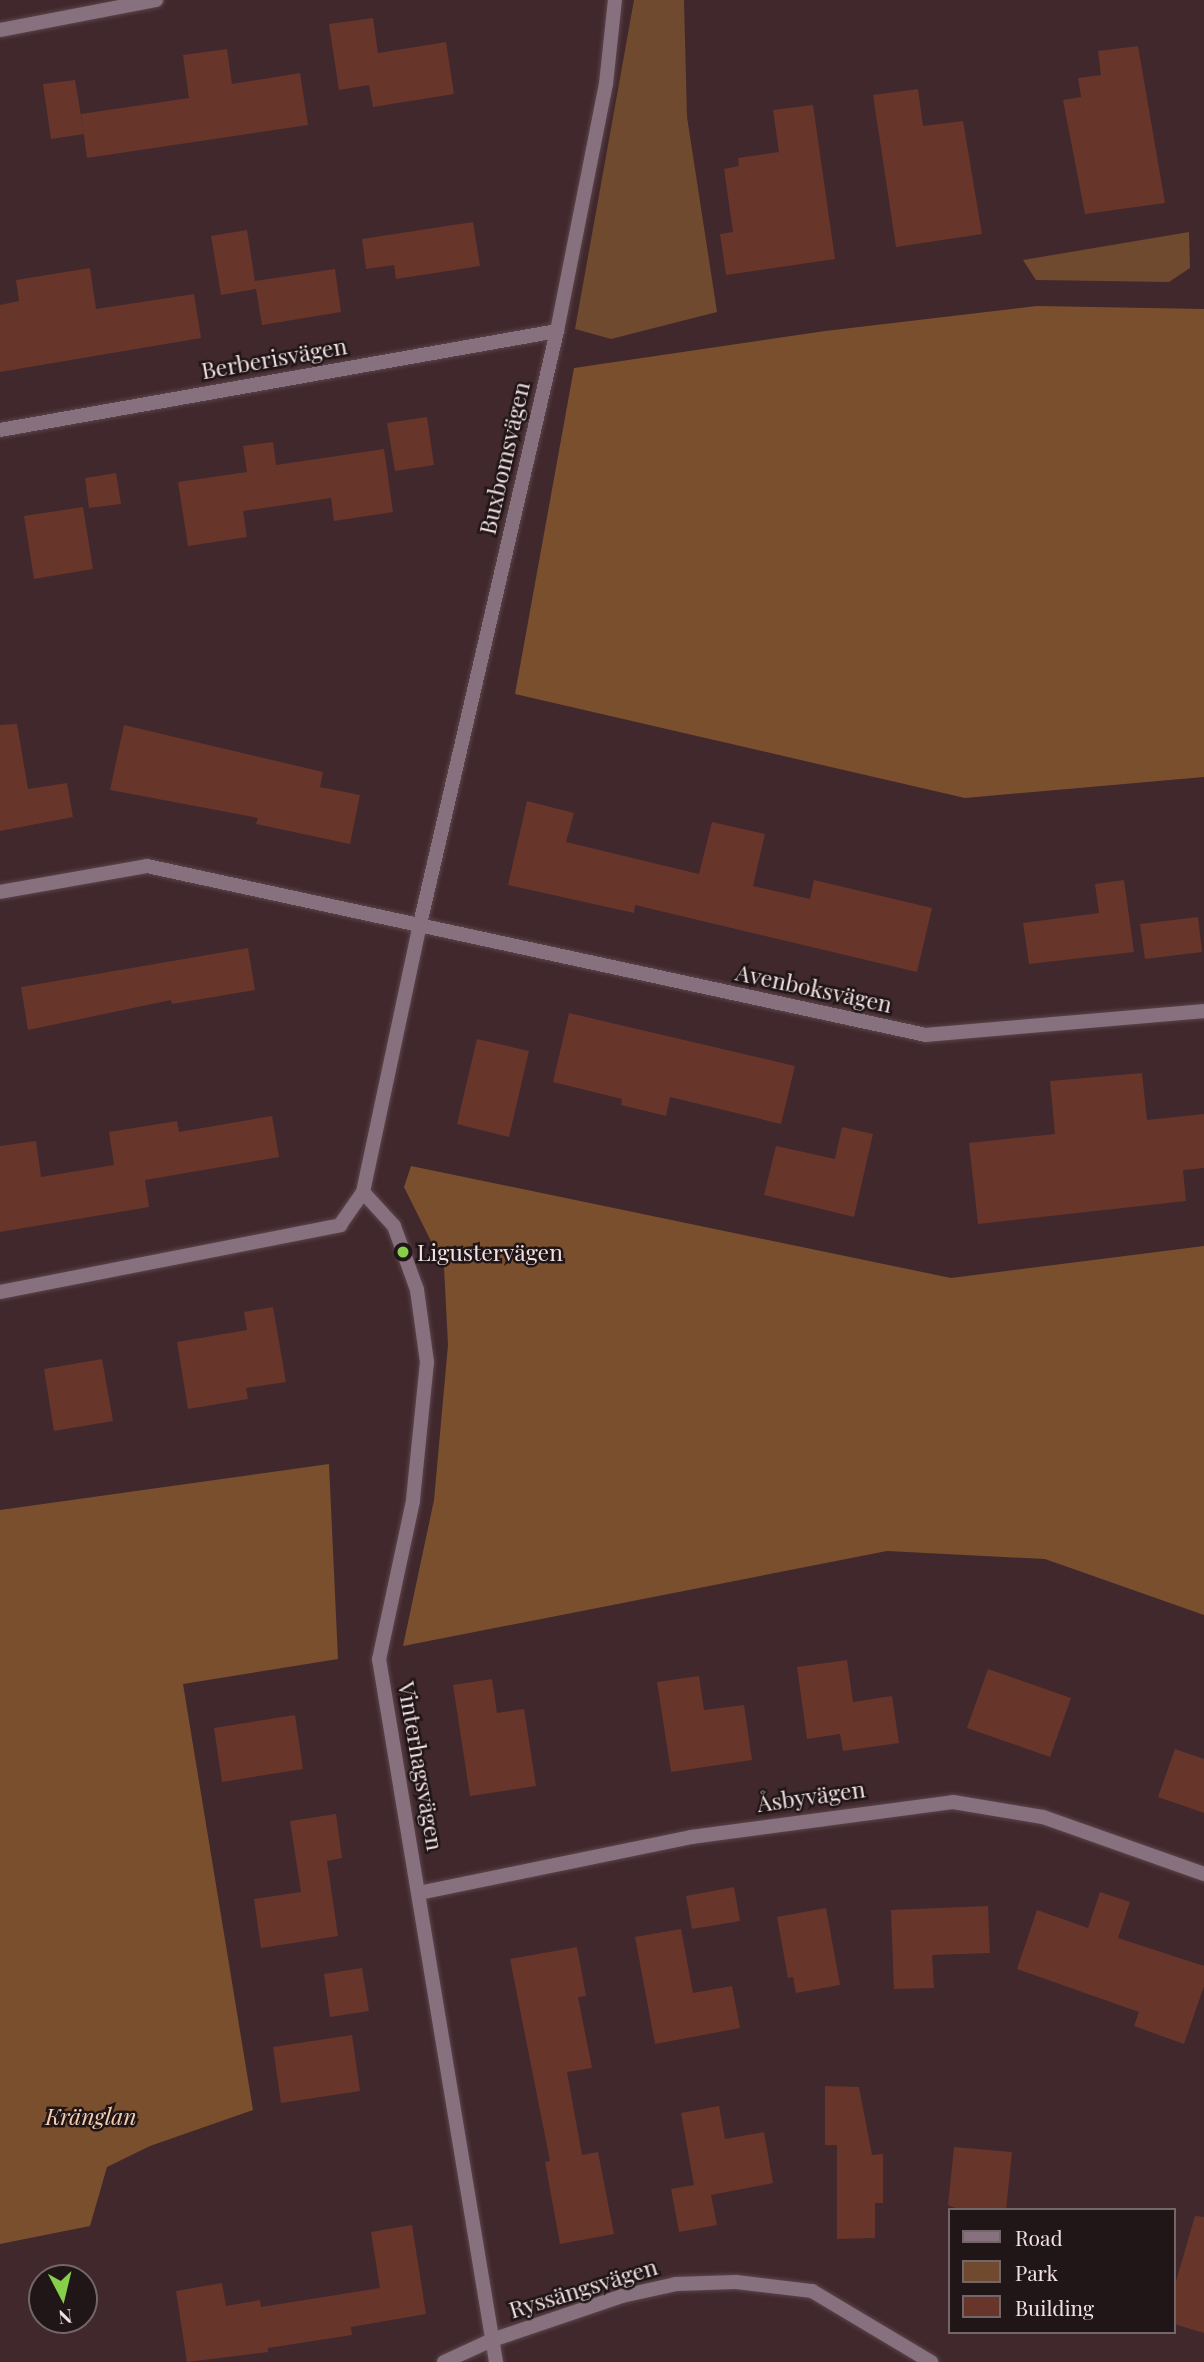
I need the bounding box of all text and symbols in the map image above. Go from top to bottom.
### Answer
street label: Berberisvägen [199,332,349,384]
street label: Buxbomsvägen [473,379,535,537]
street label: Avenboksvägen [733,958,895,1018]
place label: Ligustervägen [417,1238,563,1266]
marker: Ligustervägen [395,1244,411,1260]
street label: Vinterhagsvägen [393,1679,449,1853]
street label: Åsbyvägen [755,1775,867,1817]
park label: Kränglan [45,2102,137,2130]
legend [948,2208,1176,2334]
text: Road [1015,2223,1063,2251]
street label: Ryssängsvägen [505,2252,661,2324]
text: Park [1015,2258,1058,2286]
north arrow [28,2264,98,2334]
text: Building [1015,2293,1094,2321]
text: N [57,2304,74,2332]

